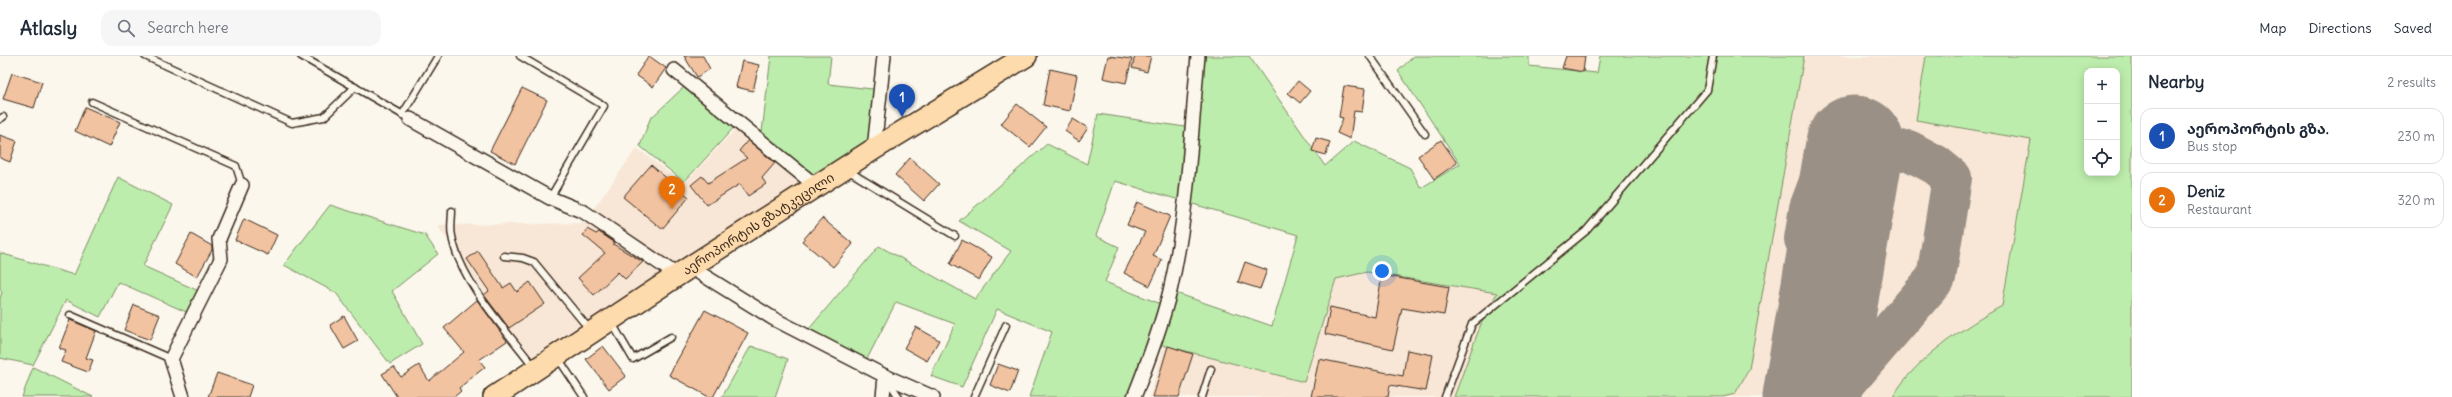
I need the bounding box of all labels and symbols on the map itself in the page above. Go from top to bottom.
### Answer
pin: 1 [889,84,915,117]
street label: აეროპორტის გზატკეცილი [679,169,838,279]
pin: 2 [659,176,685,209]
your location [1372,261,1392,281]

